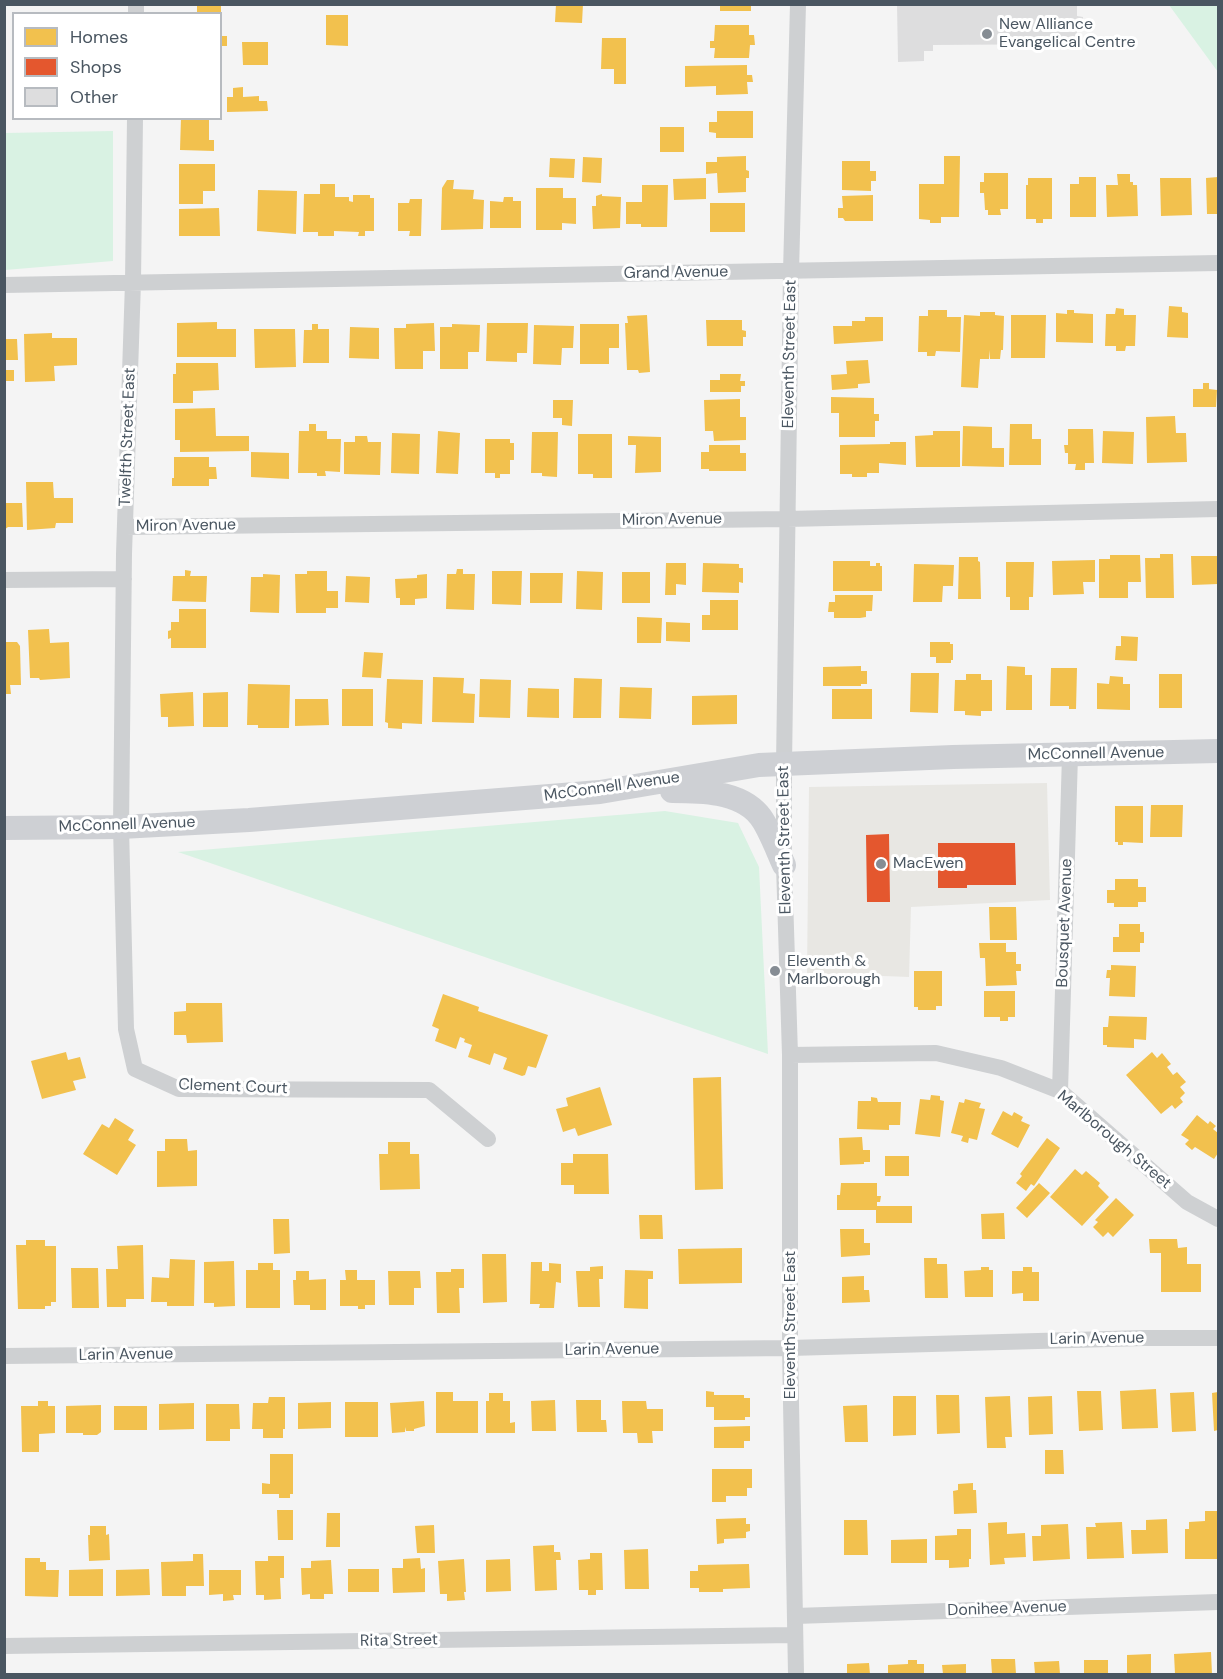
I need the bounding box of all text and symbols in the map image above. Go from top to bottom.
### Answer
legend [12,12,222,120]
place label: New Alliance Evangelical Centre [999,15,1135,53]
text: Homes [70,25,128,49]
marker: New Alliance Evangelical Centre [980,27,994,41]
text: Shops [70,55,122,79]
text: Other [70,85,118,109]
street label: Grand Avenue [624,262,728,284]
street label: Eleventh Street East [779,279,801,429]
street label: Twelfth Street East [116,367,140,507]
street label: Miron Avenue [622,510,722,530]
street label: Miron Avenue [136,516,236,536]
street label: McConnell Avenue [1027,743,1165,765]
street label: Eleventh Street East [774,765,796,915]
street label: McConnell Avenue [543,768,681,806]
street label: McConnell Avenue [58,813,196,837]
place label: MacEwen [893,854,964,874]
marker: MacEwen [874,857,888,871]
street label: Bousquet Avenue [1053,858,1077,988]
place label: Eleventh & Marlborough [787,952,881,990]
marker: Eleventh & Marlborough [768,964,782,978]
street label: Clement Court [178,1075,288,1099]
street label: Marlborough Street [1053,1087,1175,1193]
street label: Eleventh Street East [781,1251,801,1399]
street label: Larin Avenue [1049,1329,1145,1349]
street label: Larin Avenue [564,1340,660,1360]
street label: Larin Avenue [78,1345,174,1365]
street label: Donihee Avenue [947,1597,1067,1621]
street label: Rita Street [360,1631,438,1651]

